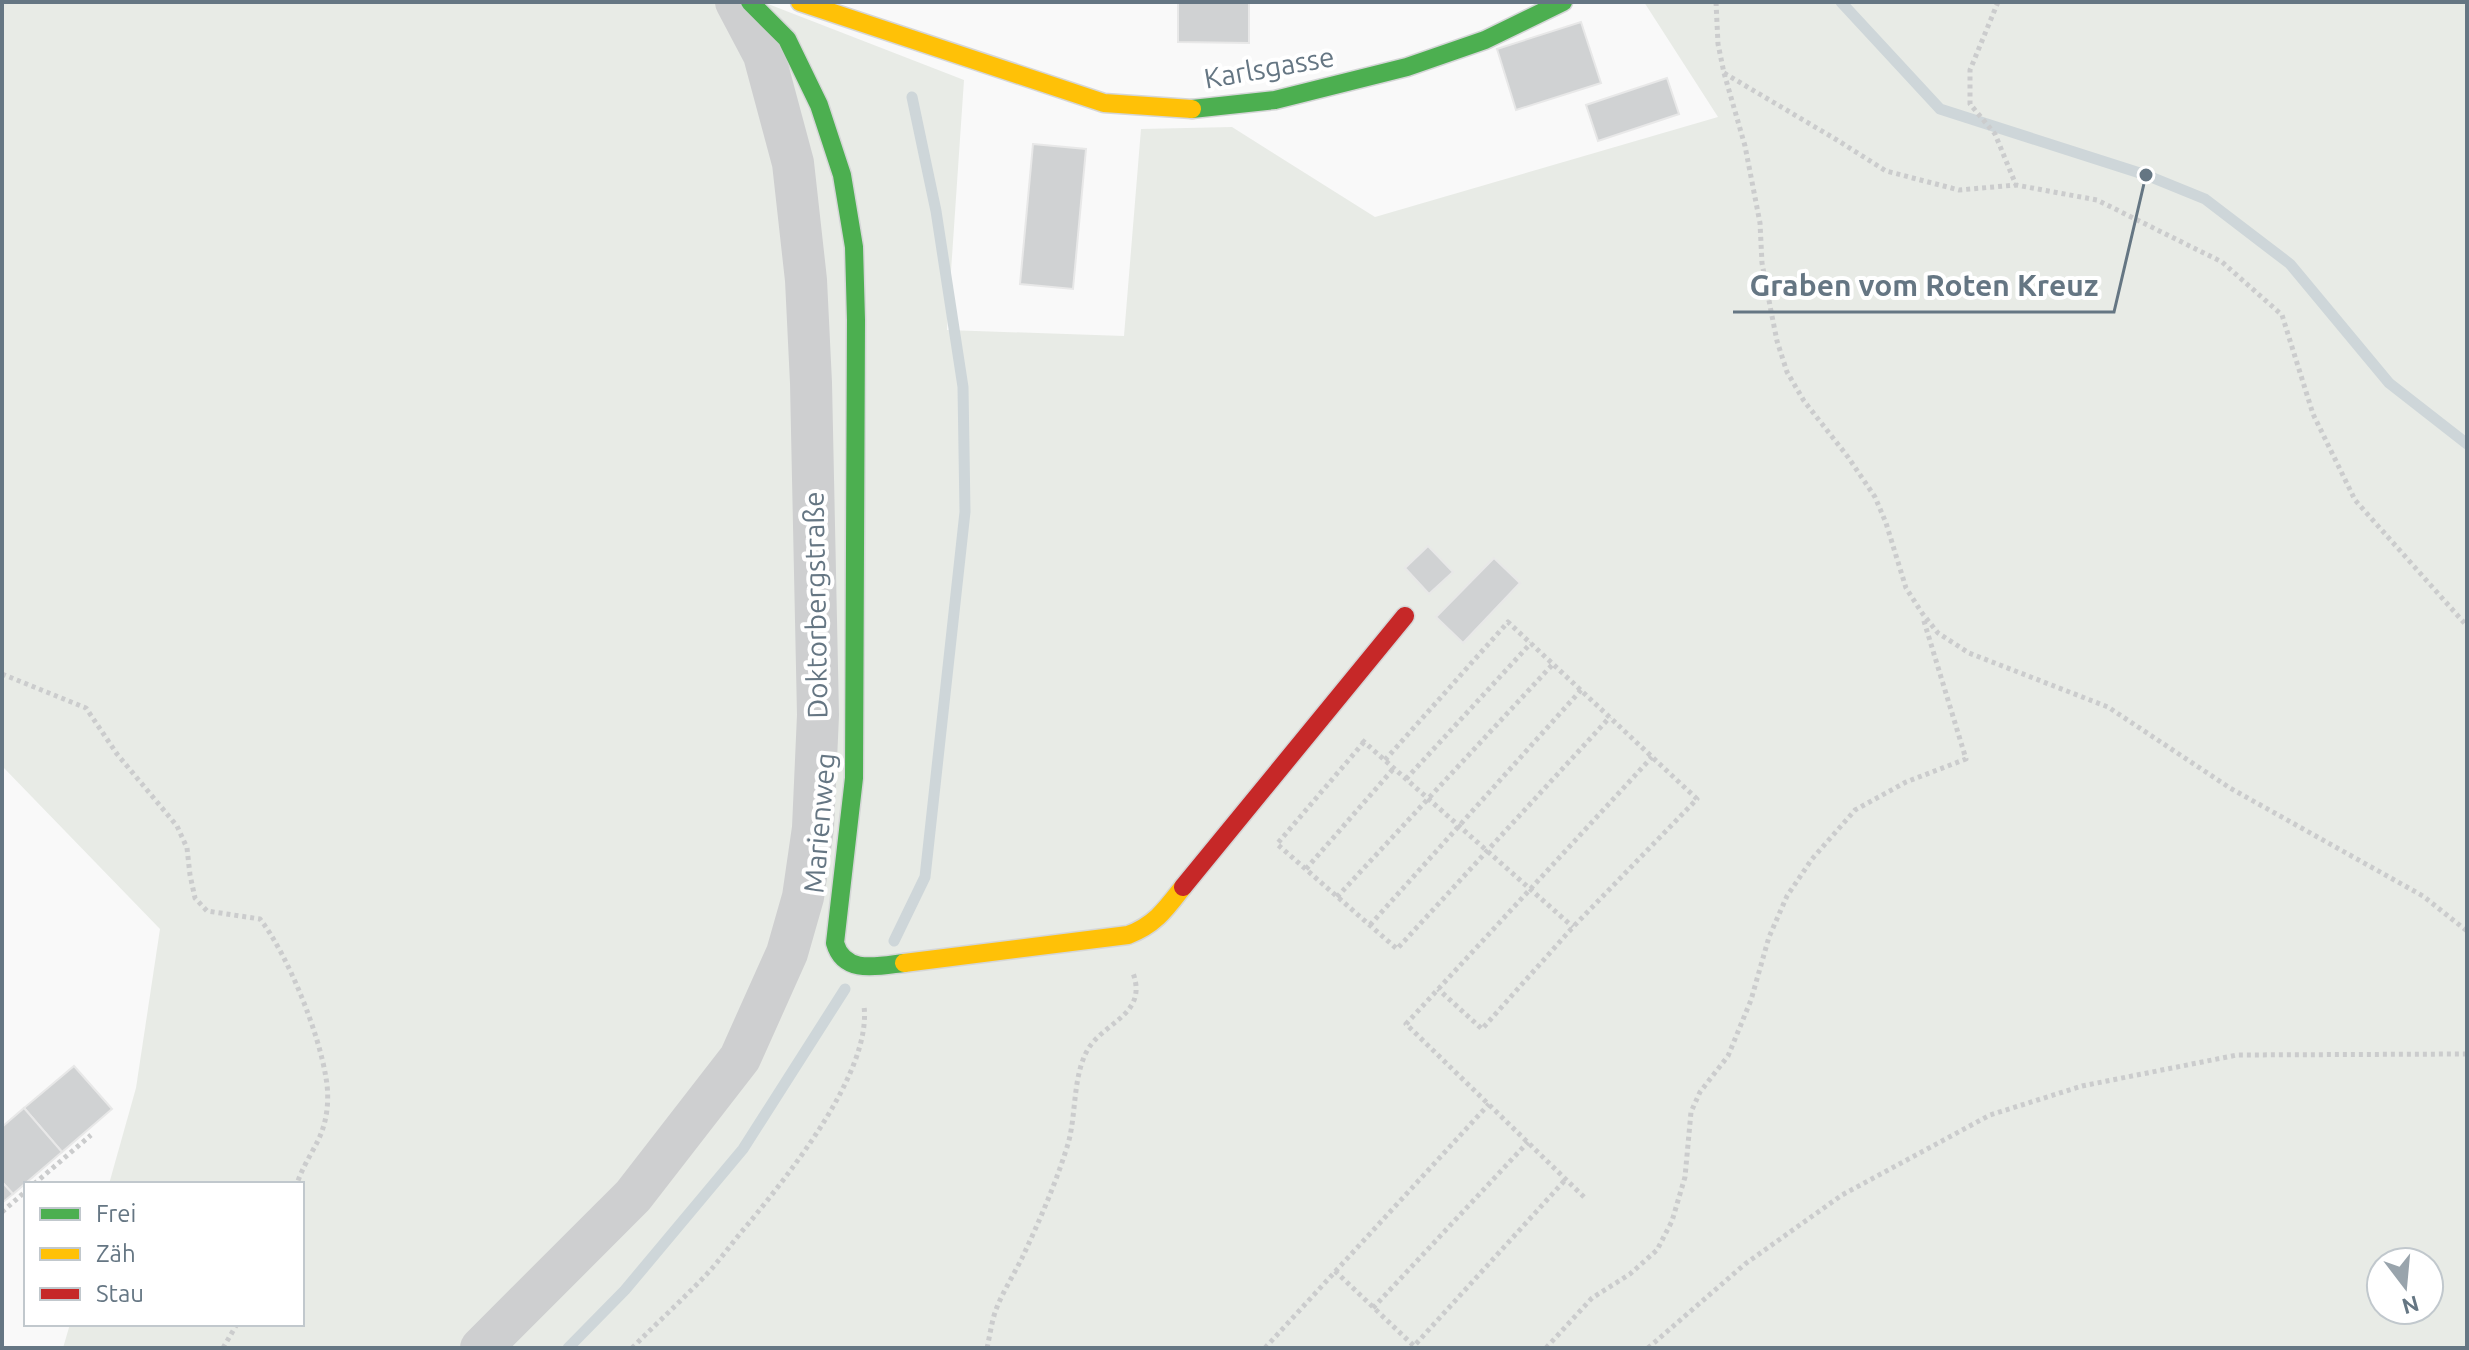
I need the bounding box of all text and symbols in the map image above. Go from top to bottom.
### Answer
street label: Karlsgasse [1201,40,1337,94]
callout: Graben vom Roten Kreuz [1733,258,2114,312]
text: Graben vom Roten Kreuz [1750,268,2098,302]
street label: Doktorbergstraße [798,491,832,719]
street label: Marienweg [797,752,841,894]
legend [24,1182,304,1326]
text: Frei [96,1200,136,1227]
text: Zäh [96,1240,136,1267]
north arrow [2365,1246,2445,1326]
text: Stau [96,1280,144,1307]
text: N [2399,1291,2422,1320]

